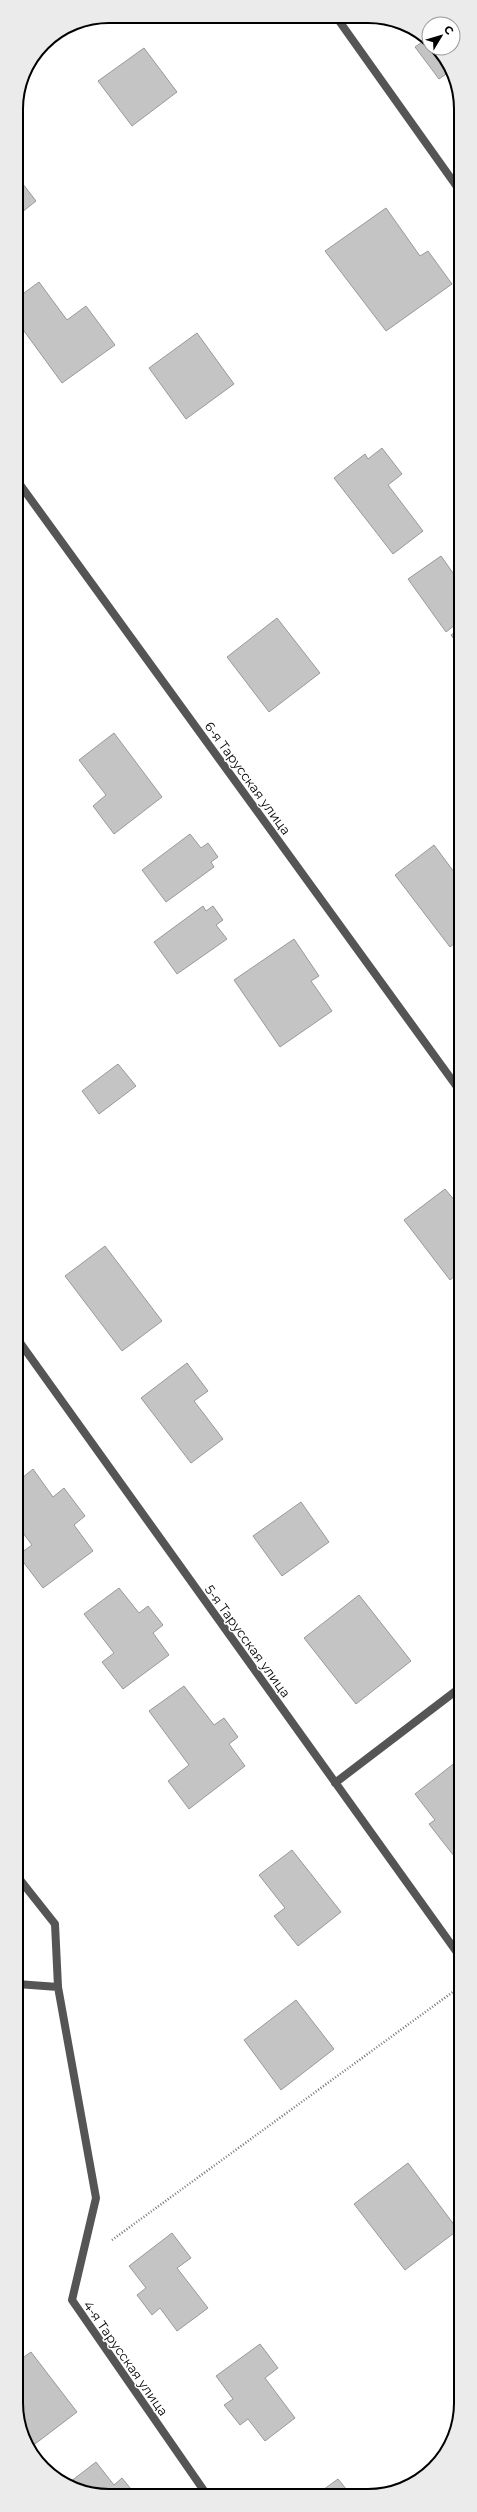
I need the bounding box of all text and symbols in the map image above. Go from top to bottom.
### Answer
north arrow [421,16,461,56]
text: С [441,22,457,37]
street label: 6-я Тарусская улица [202,718,294,838]
street label: 5-я Тарусская улица [202,1582,294,1700]
street label: 4-я Тарусская улица [80,2297,172,2419]

